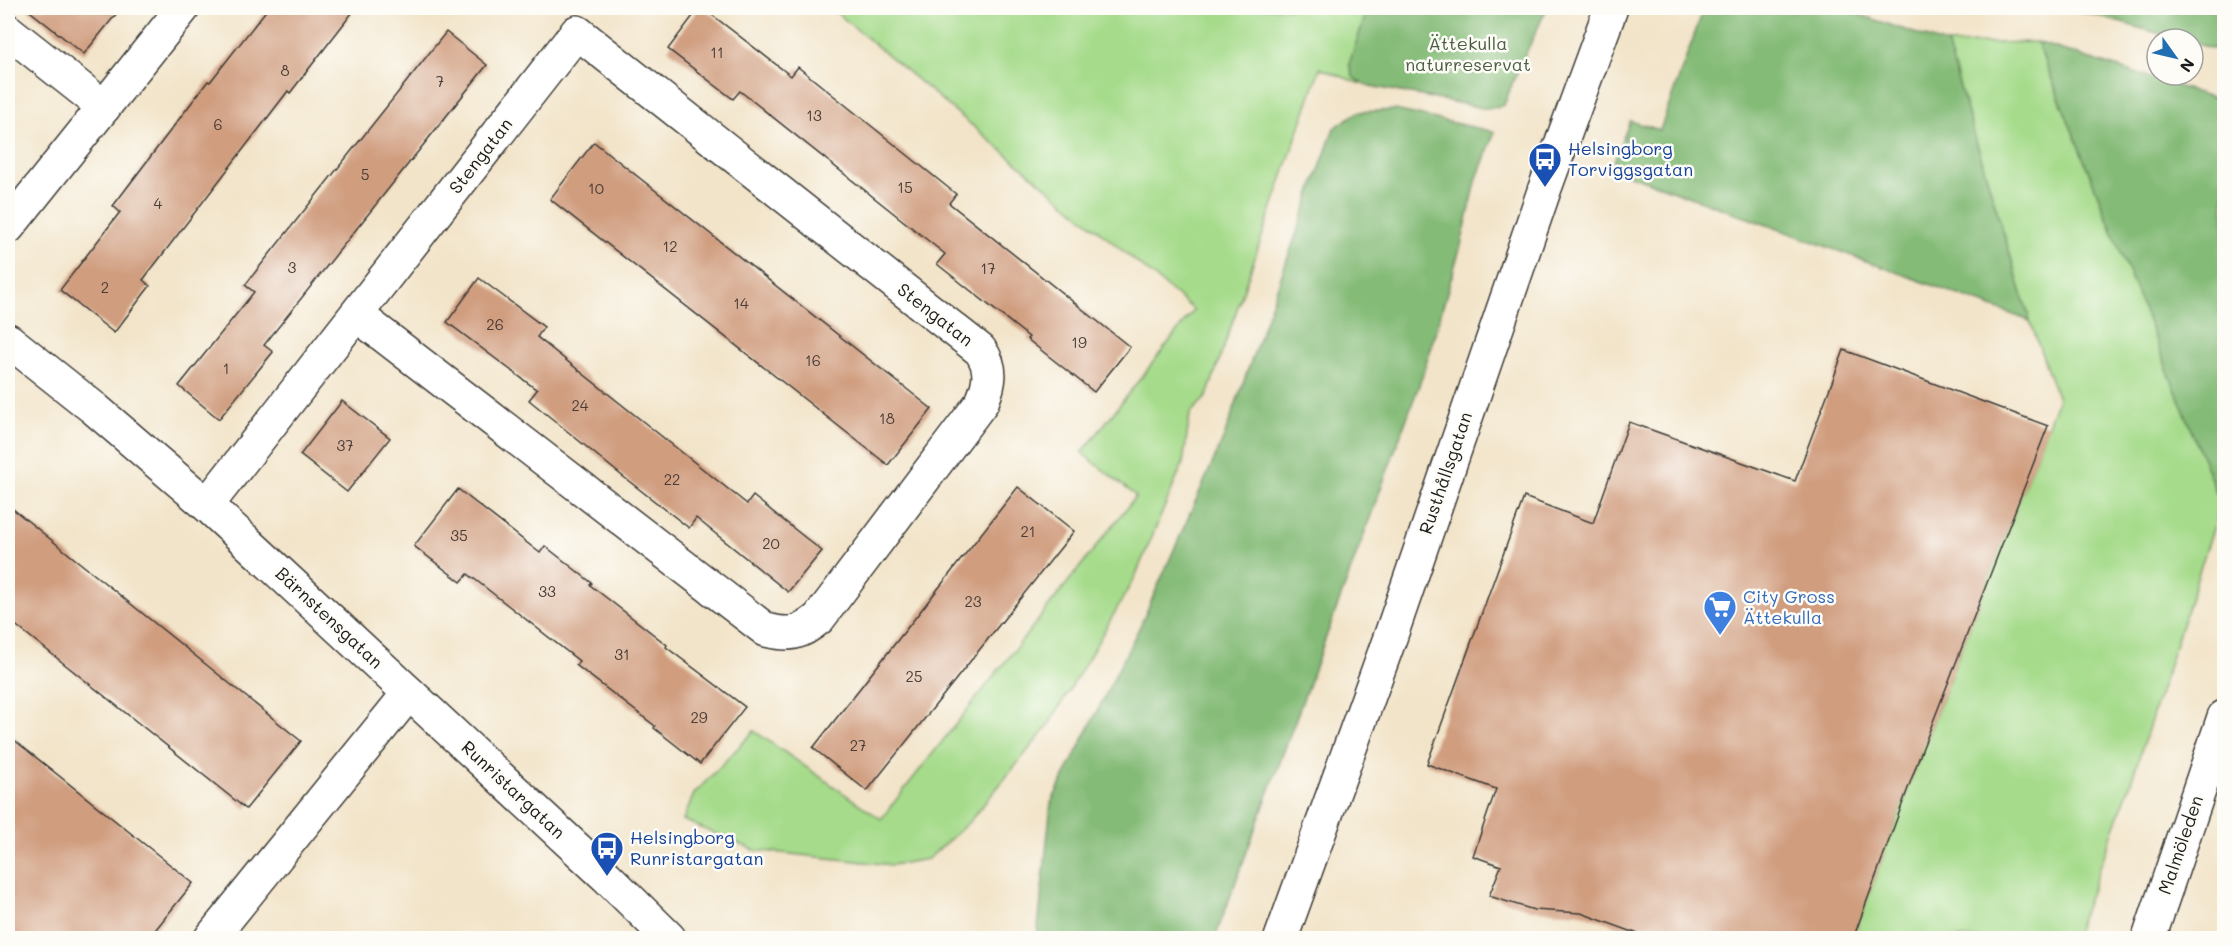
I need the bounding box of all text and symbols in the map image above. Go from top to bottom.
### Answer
north arrow [2145,27,2205,87]
park label: Ättekulla naturreservat [1405,31,1531,76]
house number: 11 [710,42,724,62]
text: N [2176,55,2200,77]
house number: 8 [280,60,290,80]
house number: 7 [436,71,444,91]
house number: 13 [806,105,822,125]
street label: Stengatan [443,113,517,198]
house number: 6 [213,114,223,134]
place label: Helsingborg Torviggsgatan [1568,136,1693,181]
bus stop icon: Helsingborg Torviggsgatan [1527,141,1563,188]
house number: 5 [361,164,369,184]
house number: 15 [897,177,913,197]
house number: 10 [588,178,604,198]
house number: 4 [154,193,163,213]
house number: 12 [662,236,678,256]
house number: 3 [288,257,297,277]
house number: 17 [980,258,996,278]
house number: 2 [101,277,109,297]
street label: Stengatan [893,277,978,351]
house number: 14 [733,293,749,313]
house number: 26 [486,314,504,334]
house number: 19 [1071,332,1087,352]
house number: 16 [805,350,821,370]
house number: 1 [223,358,229,378]
house number: 24 [571,395,589,415]
house number: 18 [879,408,895,428]
street label: Rusthållsgatan [1413,408,1477,537]
house number: 37 [336,435,354,455]
house number: 22 [664,469,680,489]
house number: 21 [1020,521,1036,541]
house number: 35 [450,525,468,545]
house number: 20 [762,533,780,553]
street label: Bärnstensgatan [271,561,389,673]
house number: 33 [538,581,556,601]
place label: City Gross Ättekulla [1743,584,1835,629]
supermarket icon: City Gross Ättekulla [1702,589,1738,636]
house number: 23 [964,591,982,611]
house number: 31 [614,644,630,664]
house number: 25 [905,666,923,686]
house number: 29 [690,707,708,727]
street label: Runristargatan [457,735,571,844]
house number: 27 [850,735,866,755]
street label: Malmöleden [2152,792,2208,897]
place label: Helsingborg Runristargatan [630,825,764,870]
bus stop icon: Helsingborg Runristargatan [589,830,625,877]

